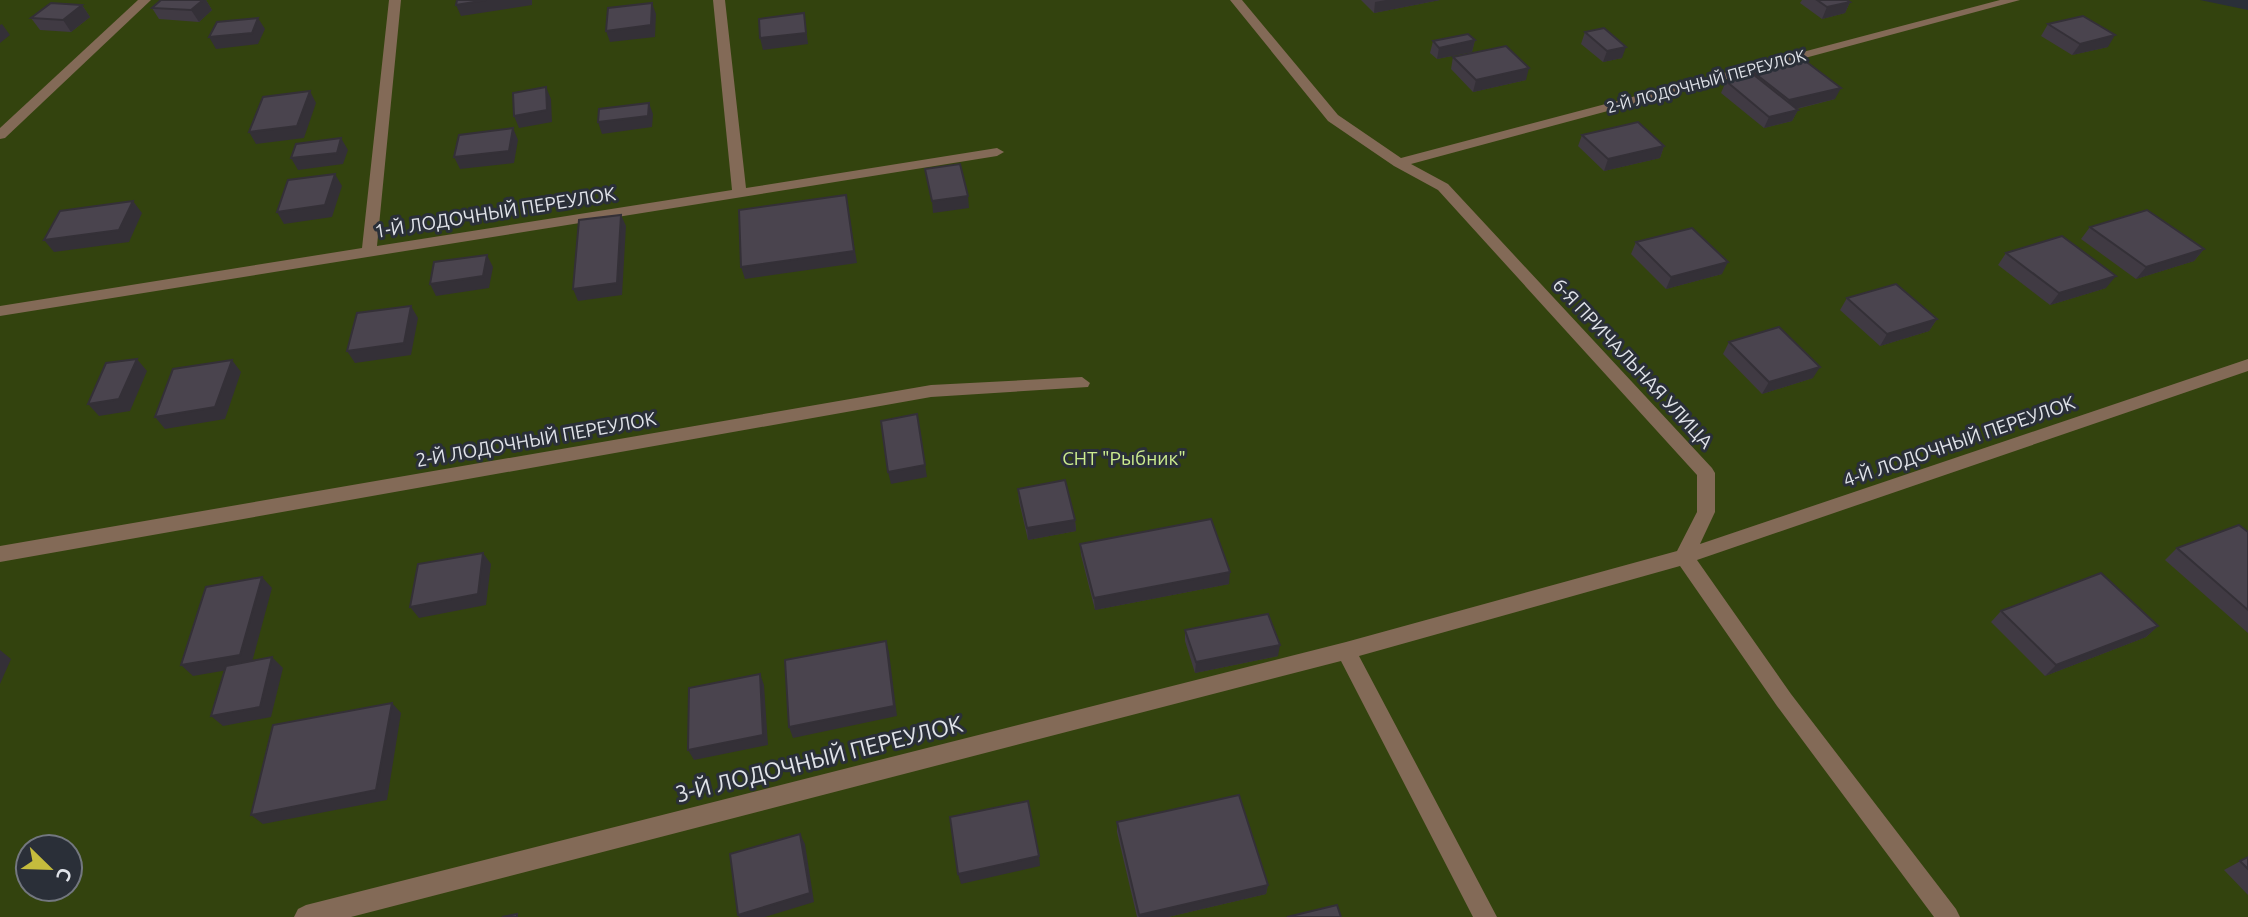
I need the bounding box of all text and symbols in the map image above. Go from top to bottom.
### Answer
street label: 2-Й ЛОДОЧНЫЙ ПЕРЕУЛОК [1604,45,1808,116]
street label: 1-Й ЛОДОЧНЫЙ ПЕРЕУЛОК [373,182,618,242]
street label: 6-Я ПРИЧАЛЬНАЯ УЛИЦА [1549,274,1718,453]
street label: 4-Й ЛОДОЧНЫЙ ПЕРЕУЛОК [1840,391,2078,491]
street label: 2-Й ЛОДОЧНЫЙ ПЕРЕУЛОК [414,407,658,471]
park label: СНТ "Рыбник" [1062,447,1186,469]
street label: 3-Й ЛОДОЧНЫЙ ПЕРЕУЛОК [673,711,965,806]
north arrow [14,833,84,903]
text: С [52,865,77,885]

